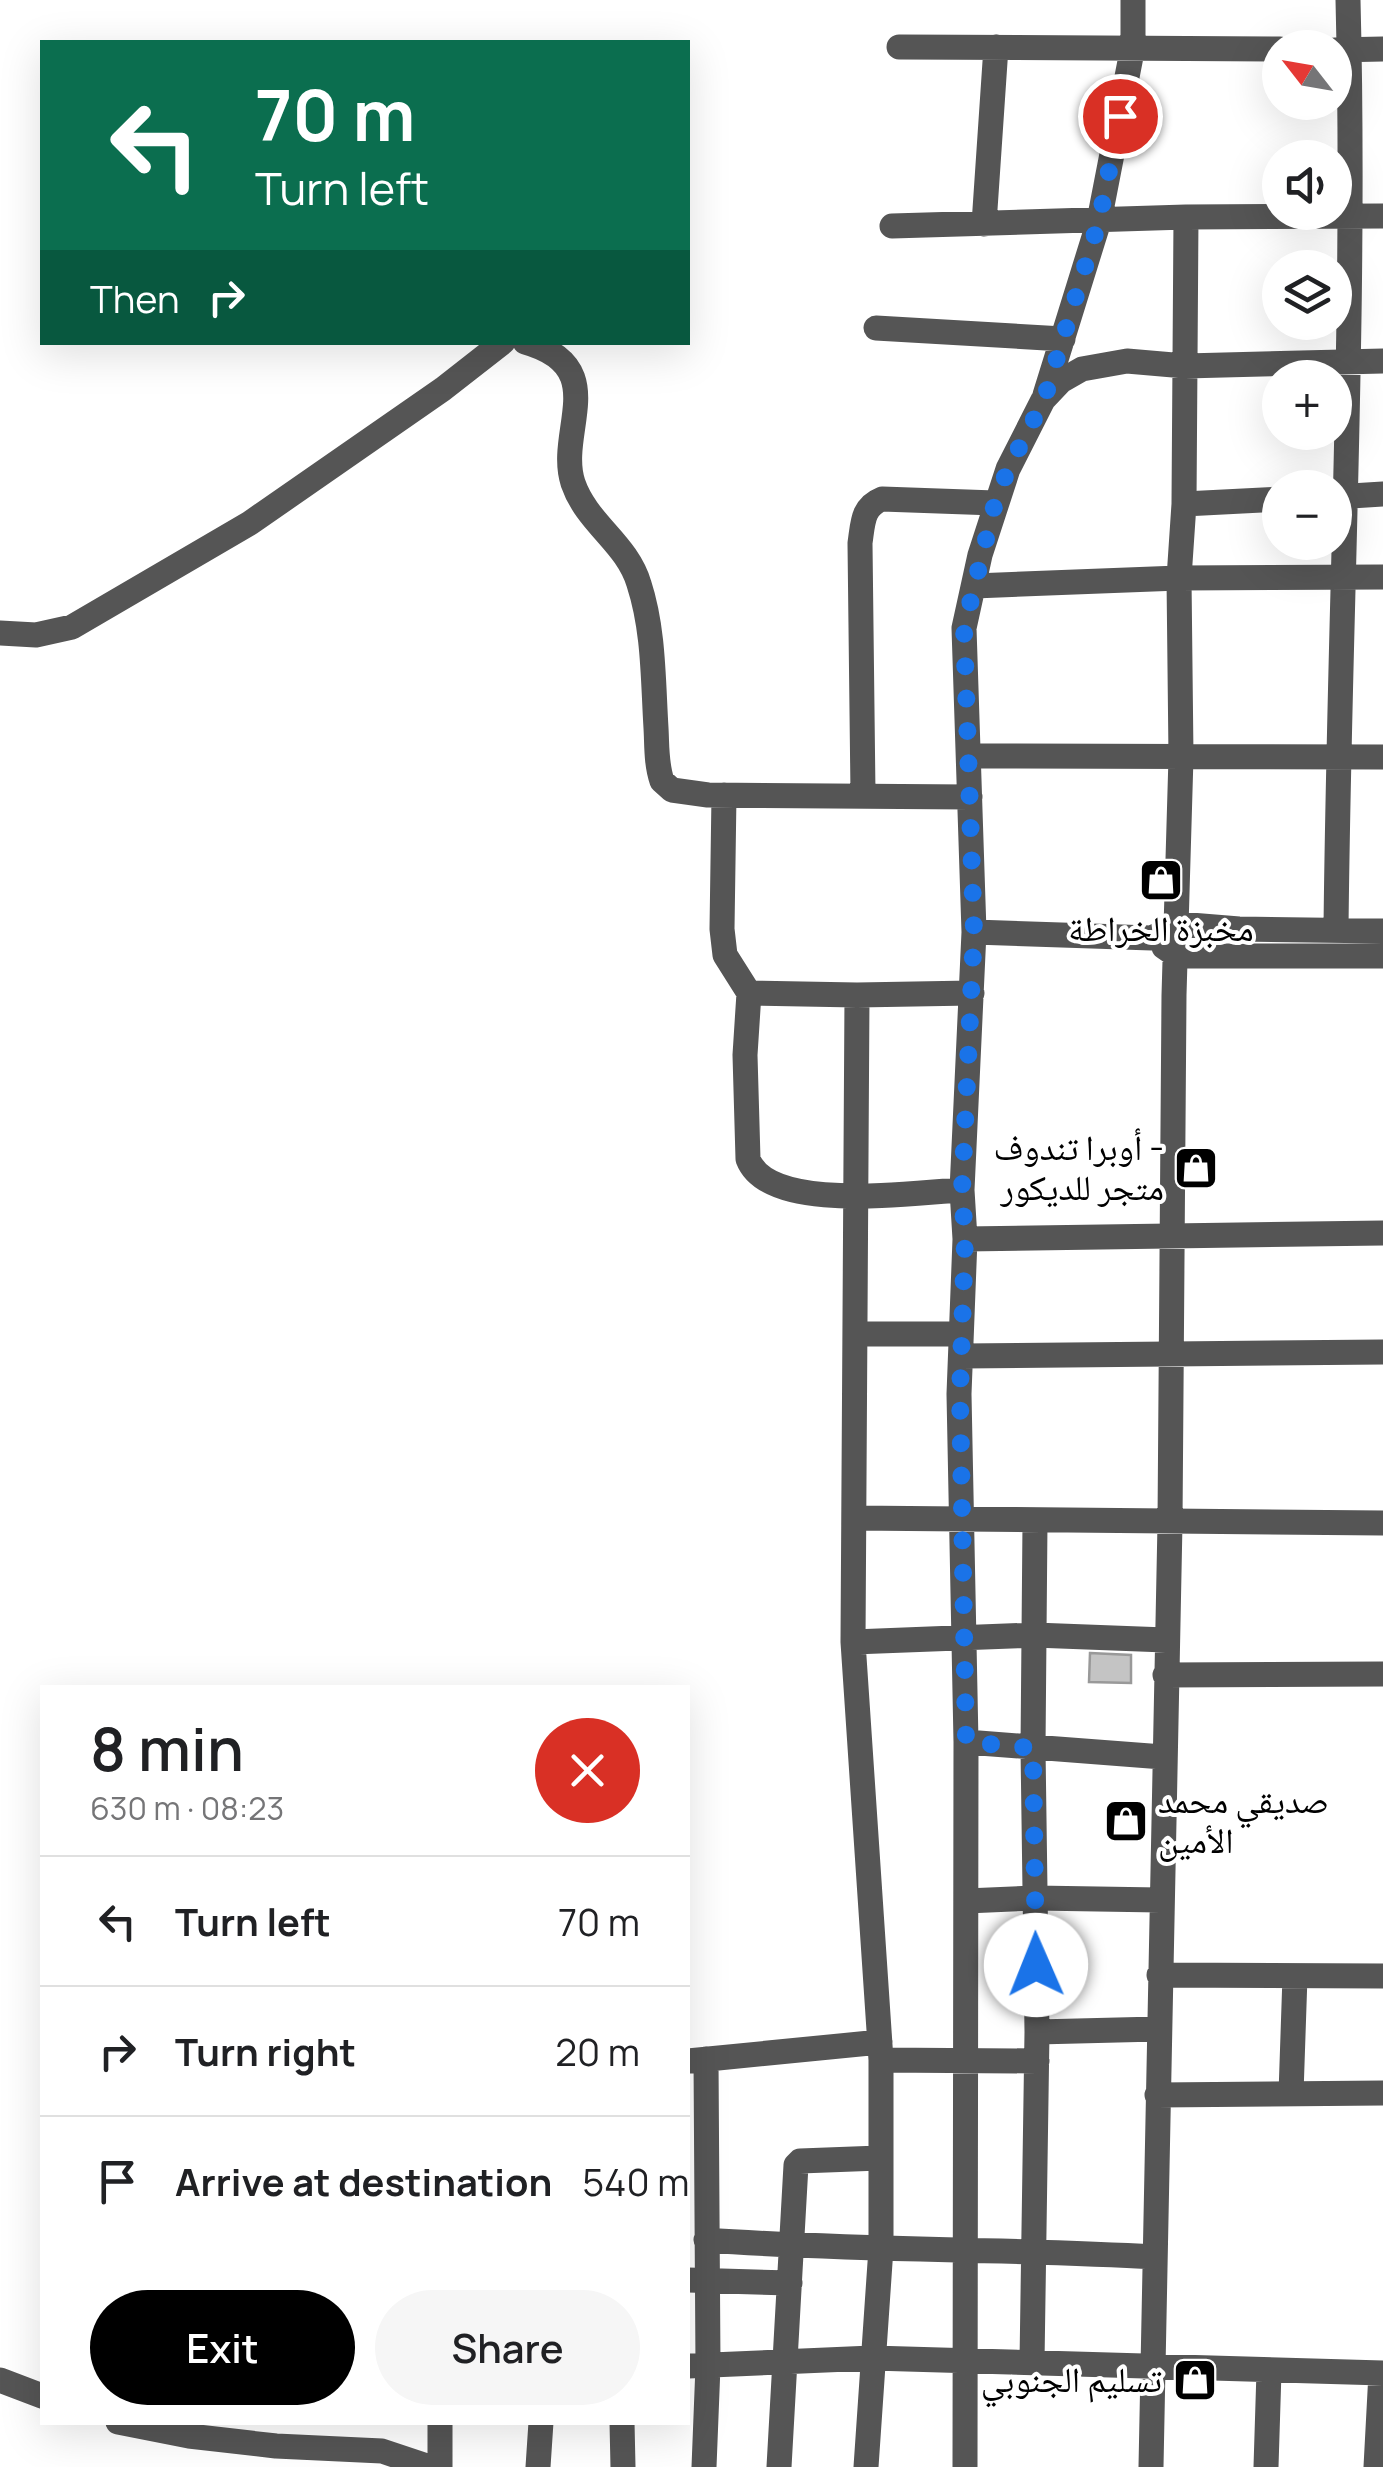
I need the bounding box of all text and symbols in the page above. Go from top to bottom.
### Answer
north arrow [1262,30,1352,120]
map controls [1262,30,1352,560]
text: 70 m [255,66,415,162]
pin [1078,74,1163,159]
icon: left [90,80,220,210]
icon: arrive [1093,89,1148,144]
button: sound [1262,140,1352,230]
text: Turn left [255,157,429,219]
button: layers [1262,250,1352,340]
icon: right [199,270,254,325]
text: Then [90,272,179,324]
button: + [1262,360,1352,450]
button: − [1262,470,1352,560]
shop icon: مخبزة الخراطة [1138,857,1184,903]
place label: مخبزة الخراطة [1068,904,1254,952]
place label: أوبرا تندوف - متجر للديكور [994,1123,1164,1211]
shop icon: أوبرا تندوف - متجر للديكور [1173,1145,1219,1191]
text: 8 min [90,1707,244,1789]
button: close [535,1718,640,1823]
place label: صديقي محمد الأمين [1158,1776,1329,1864]
text: 630 m · 08:23 [90,1786,284,1830]
shop icon: صديقي محمد الأمين [1103,1798,1149,1844]
icon: left [90,1894,145,1949]
text: Turn left [175,1895,331,1947]
text: 70 m [558,1895,640,1947]
position arrow [984,1913,1088,2017]
icon: right [90,2024,145,2079]
text: Turn right [175,2025,356,2077]
text: 20 m [555,2025,640,2077]
icon: arrive [90,2154,145,2209]
text: Arrive at destination [175,2155,552,2207]
text: 540 m [582,2155,690,2207]
button: Exit [90,2290,355,2405]
button: Share [375,2290,640,2405]
place label: تسليم الجنوبي [981,2355,1162,2408]
shop icon: تسليم الجنوبي [1172,2357,1218,2403]

